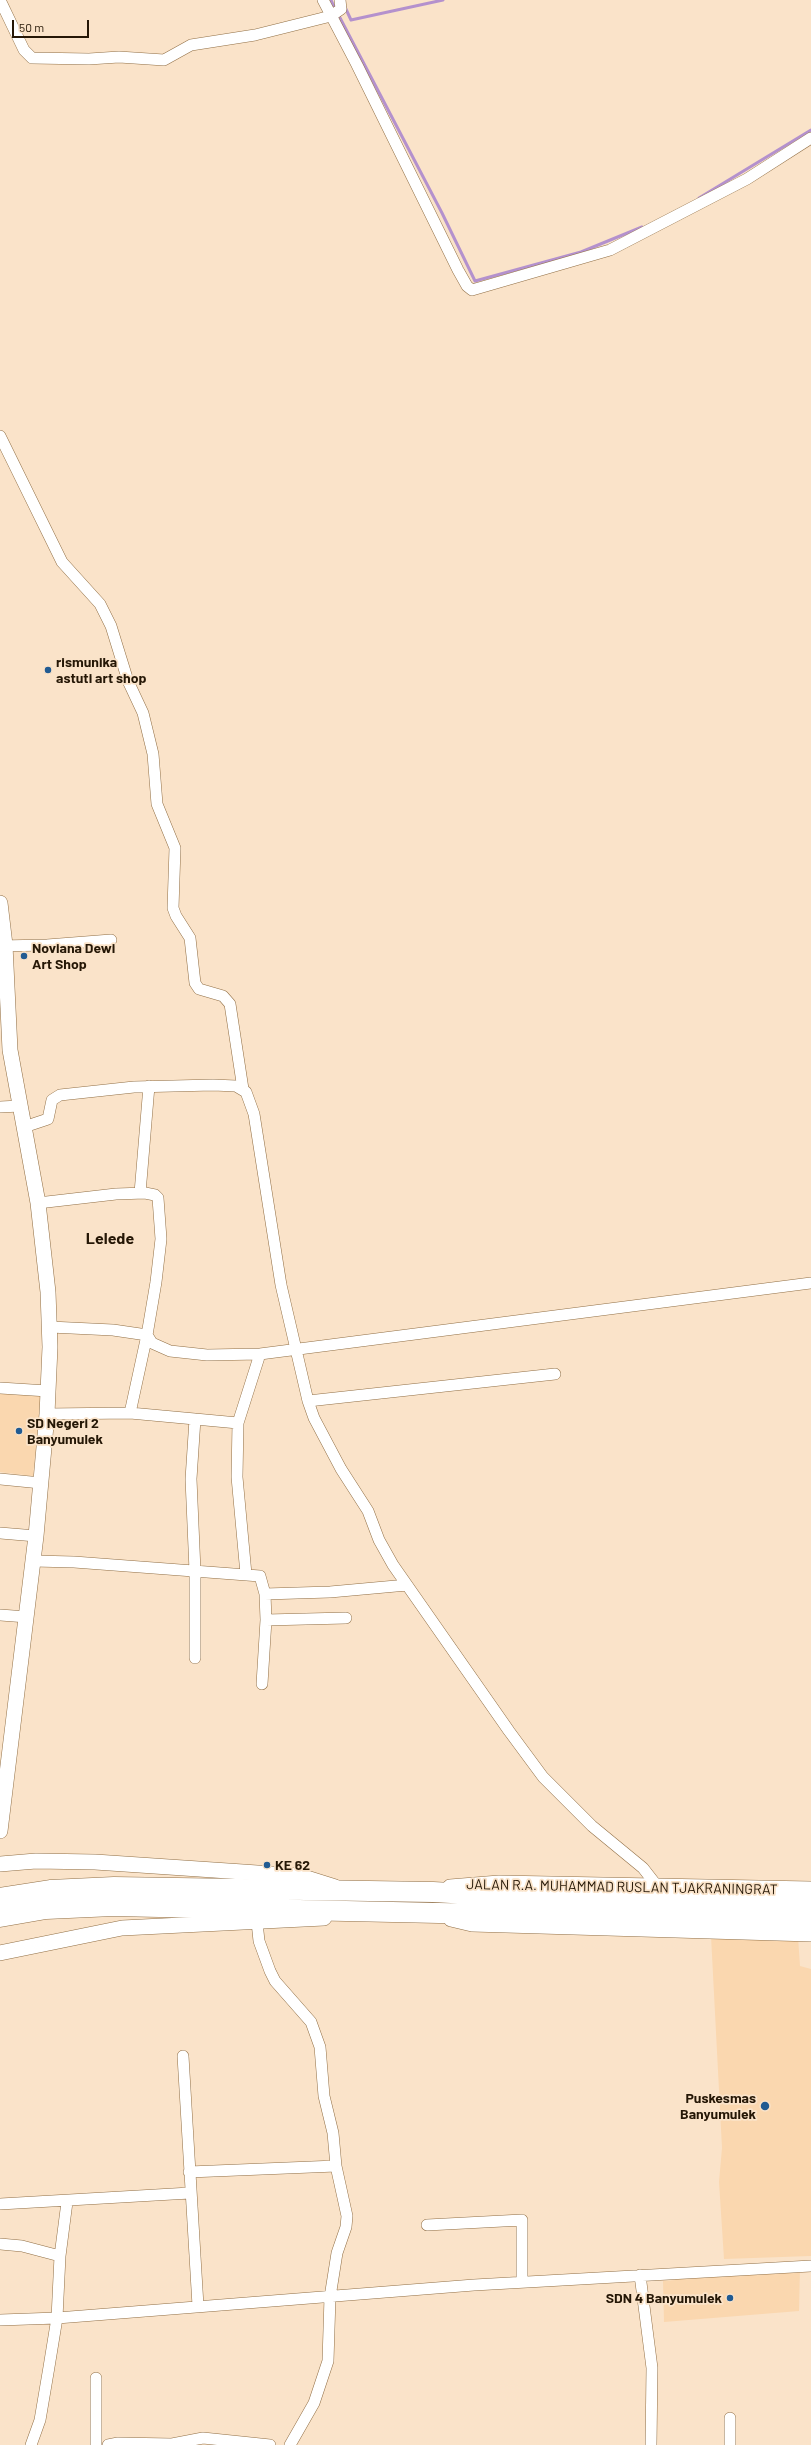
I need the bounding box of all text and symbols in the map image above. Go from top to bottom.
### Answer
scale bar [14,12,91,38]
text: 50 m [19,20,44,34]
place label: rismunika astuti art shop [56,654,146,686]
marker: rismunika astuti art shop [43,665,53,675]
place label: Noviana Dewi Art Shop [32,940,115,972]
marker: Noviana Dewi Art Shop [19,951,29,961]
district label: Lelede [86,1229,134,1249]
place label: SD Negeri 2 Banyumulek [27,1415,103,1448]
marker: SD Negeri 2 Banyumulek [14,1426,24,1436]
place label: KE 62 [275,1857,310,1873]
marker: KE 62 [262,1860,272,1870]
street label: JALAN R.A. MUHAMMAD RUSLAN TJAKRANINGRAT [466,1876,778,1898]
place label: Puskesmas Banyumulek [680,2090,756,2122]
marker: Puskesmas Banyumulek [759,2100,771,2112]
place label: SDN 4 Banyumulek [606,2290,722,2306]
marker: SDN 4 Banyumulek [725,2293,735,2303]

